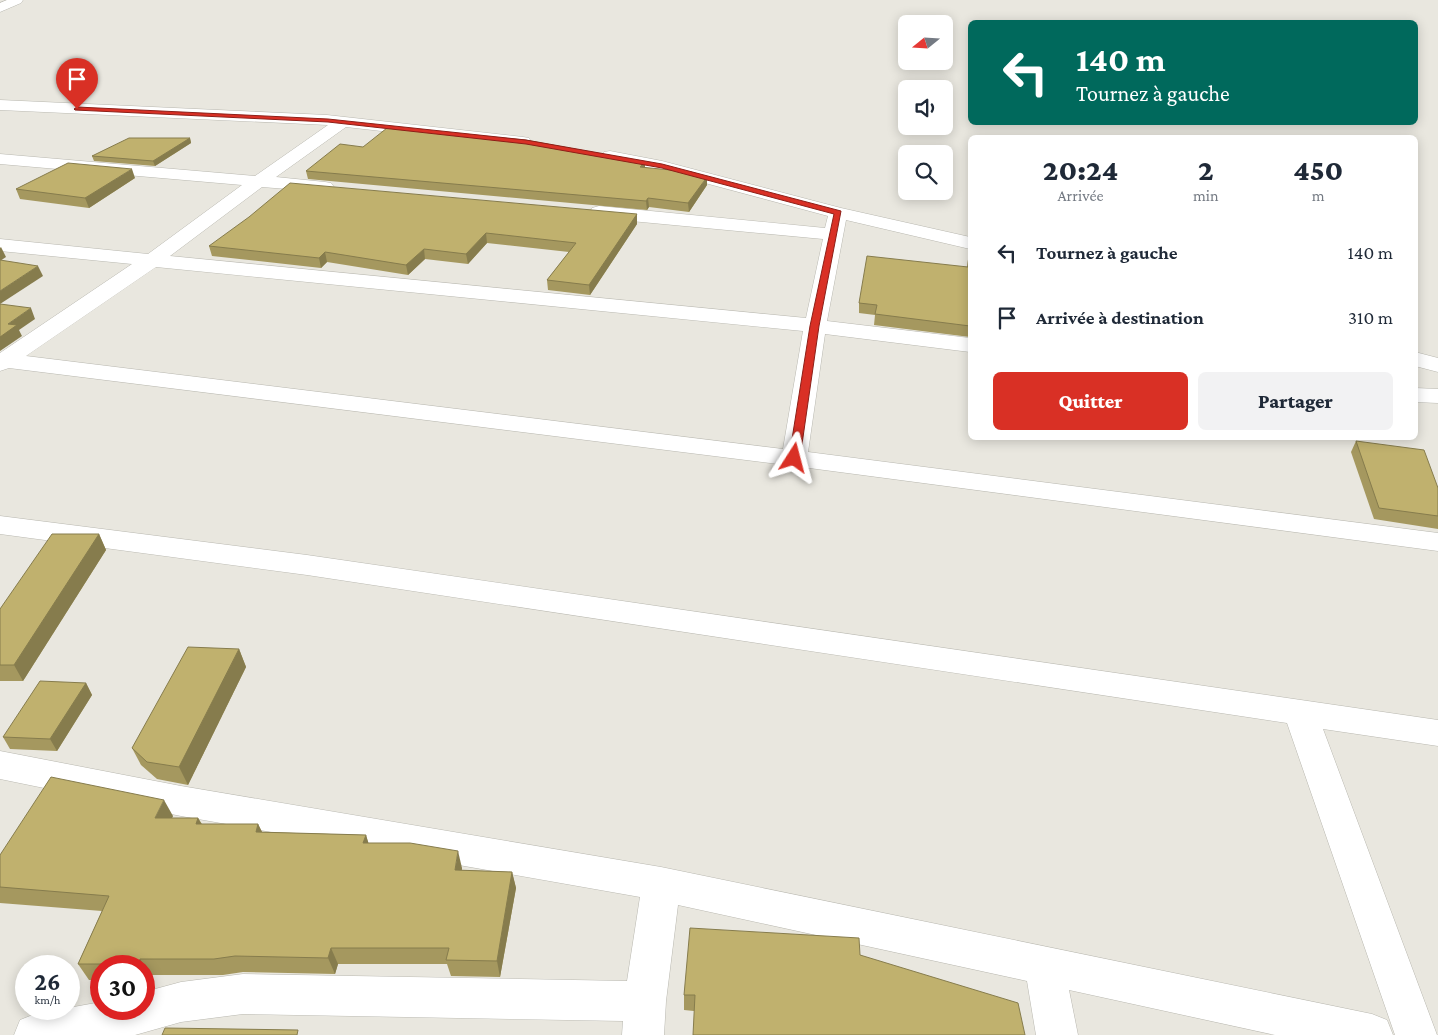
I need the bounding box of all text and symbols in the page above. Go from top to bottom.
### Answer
north arrow [898,15,952,70]
map controls [898,15,953,200]
icon: left [993,40,1058,105]
text: 140 m [1076,40,1166,79]
pin [56,58,98,109]
icon: arrive [63,65,91,93]
button: sound [898,80,953,135]
text: Tournez à gauche [1076,81,1230,106]
button: search [898,145,953,200]
text: 20:24 [1043,153,1118,186]
text: 2 [1198,153,1214,186]
text: 450 [1293,153,1343,186]
text: Arrivée [1057,187,1103,204]
text: min [1193,187,1219,204]
text: m [1312,187,1325,204]
icon: left [993,239,1021,267]
text: Tournez à gauche [1036,242,1178,263]
text: 140 m [1347,242,1393,263]
icon: arrive [993,304,1021,332]
text: Arrivée à destination [1036,307,1204,328]
text: 310 m [1348,307,1393,328]
button: Quitter [993,372,1188,430]
button: Partager [1198,372,1393,430]
position arrow [767,431,819,483]
speed limit sign: 30 [90,955,155,1020]
text: 26 [34,968,61,995]
text: km/h [35,993,60,1007]

